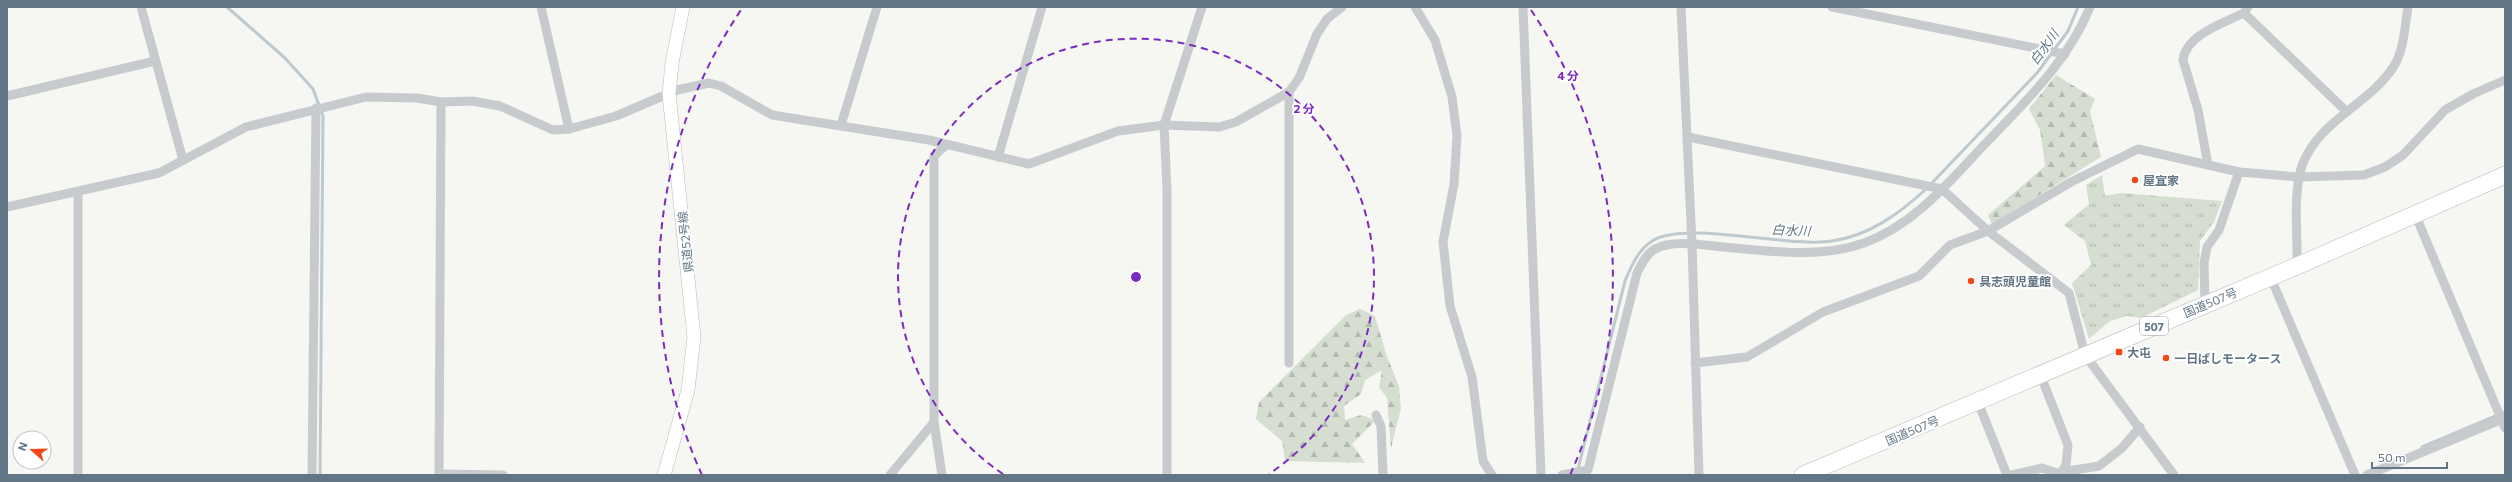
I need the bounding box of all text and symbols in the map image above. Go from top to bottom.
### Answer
water label: 白水川 [2026,25,2063,67]
text: 4 分 [1557,68,1579,82]
text: 2 分 [1293,101,1315,115]
place label: 屋宜家 [2143,173,2179,187]
marker: 屋宜家 [2130,175,2140,185]
street label: 県道52号線 [675,211,695,273]
water label: 白水川 [1771,221,1813,239]
centre of rings [1129,270,1143,284]
place label: 具志頭児童館 [1979,274,2051,288]
marker: 具志頭児童館 [1966,276,1976,286]
street label: 国道507号 [2181,284,2239,320]
road number: 507 [2140,317,2168,335]
place label: 大屯 [2127,345,2151,359]
marker: 大屯 [2114,347,2124,357]
place label: 一日ばしモータース [2174,351,2281,365]
marker: 一日ばしモータース [2161,353,2171,363]
street label: 国道507号 [1883,412,1941,448]
north arrow [12,430,52,470]
text: N [15,440,30,453]
scale bar [2372,444,2447,470]
text: 50 m [2378,450,2406,464]

